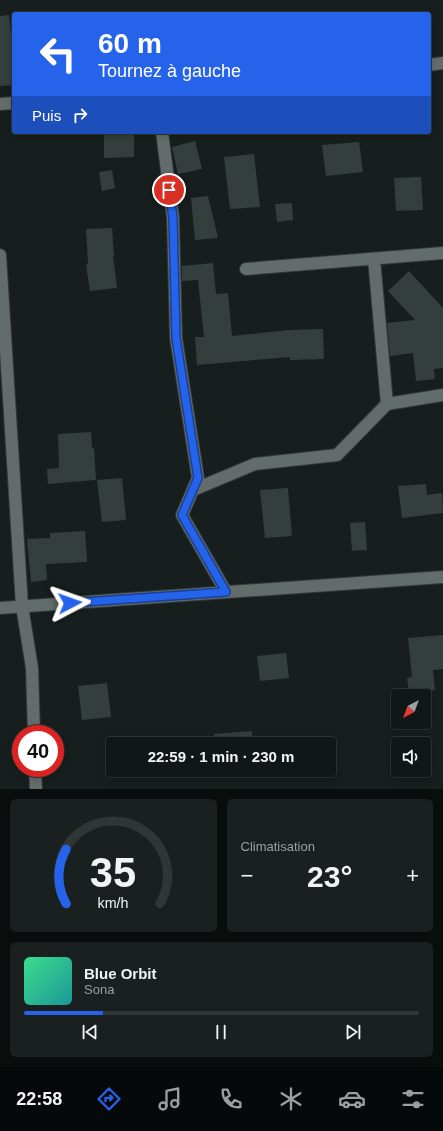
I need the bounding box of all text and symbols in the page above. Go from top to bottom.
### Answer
icon: left [32,28,84,80]
text: 60 m [98,28,162,59]
text: Tournez à gauche [98,61,241,81]
icon: right [69,104,91,126]
text: Puis [32,107,61,124]
pin [152,173,186,207]
icon: arrive [158,179,180,201]
position arrow [49,582,91,624]
north arrow [391,689,431,729]
map controls [391,689,431,777]
speed limit sign: 40 [12,725,64,777]
button: sound [391,737,431,777]
text: 22:59 · 1 min · 230 m [148,748,294,765]
text: Climatisation [241,839,315,854]
text: 35 [90,848,136,895]
text: 23° [307,860,352,893]
text: − [241,863,253,888]
text: + [406,863,419,888]
text: km/h [98,894,129,910]
text: Blue Orbit [84,965,157,982]
text: Sona [84,982,114,997]
icon: previous [79,1021,101,1043]
icon: pause [210,1021,232,1043]
icon: next [342,1021,364,1043]
icon: directions [95,1085,123,1113]
icon: music [156,1085,184,1113]
icon: phone [217,1085,245,1113]
icon: climate [277,1085,305,1113]
icon: car [338,1085,366,1113]
icon: filters [399,1085,427,1113]
text: 22:58 [16,1089,62,1109]

